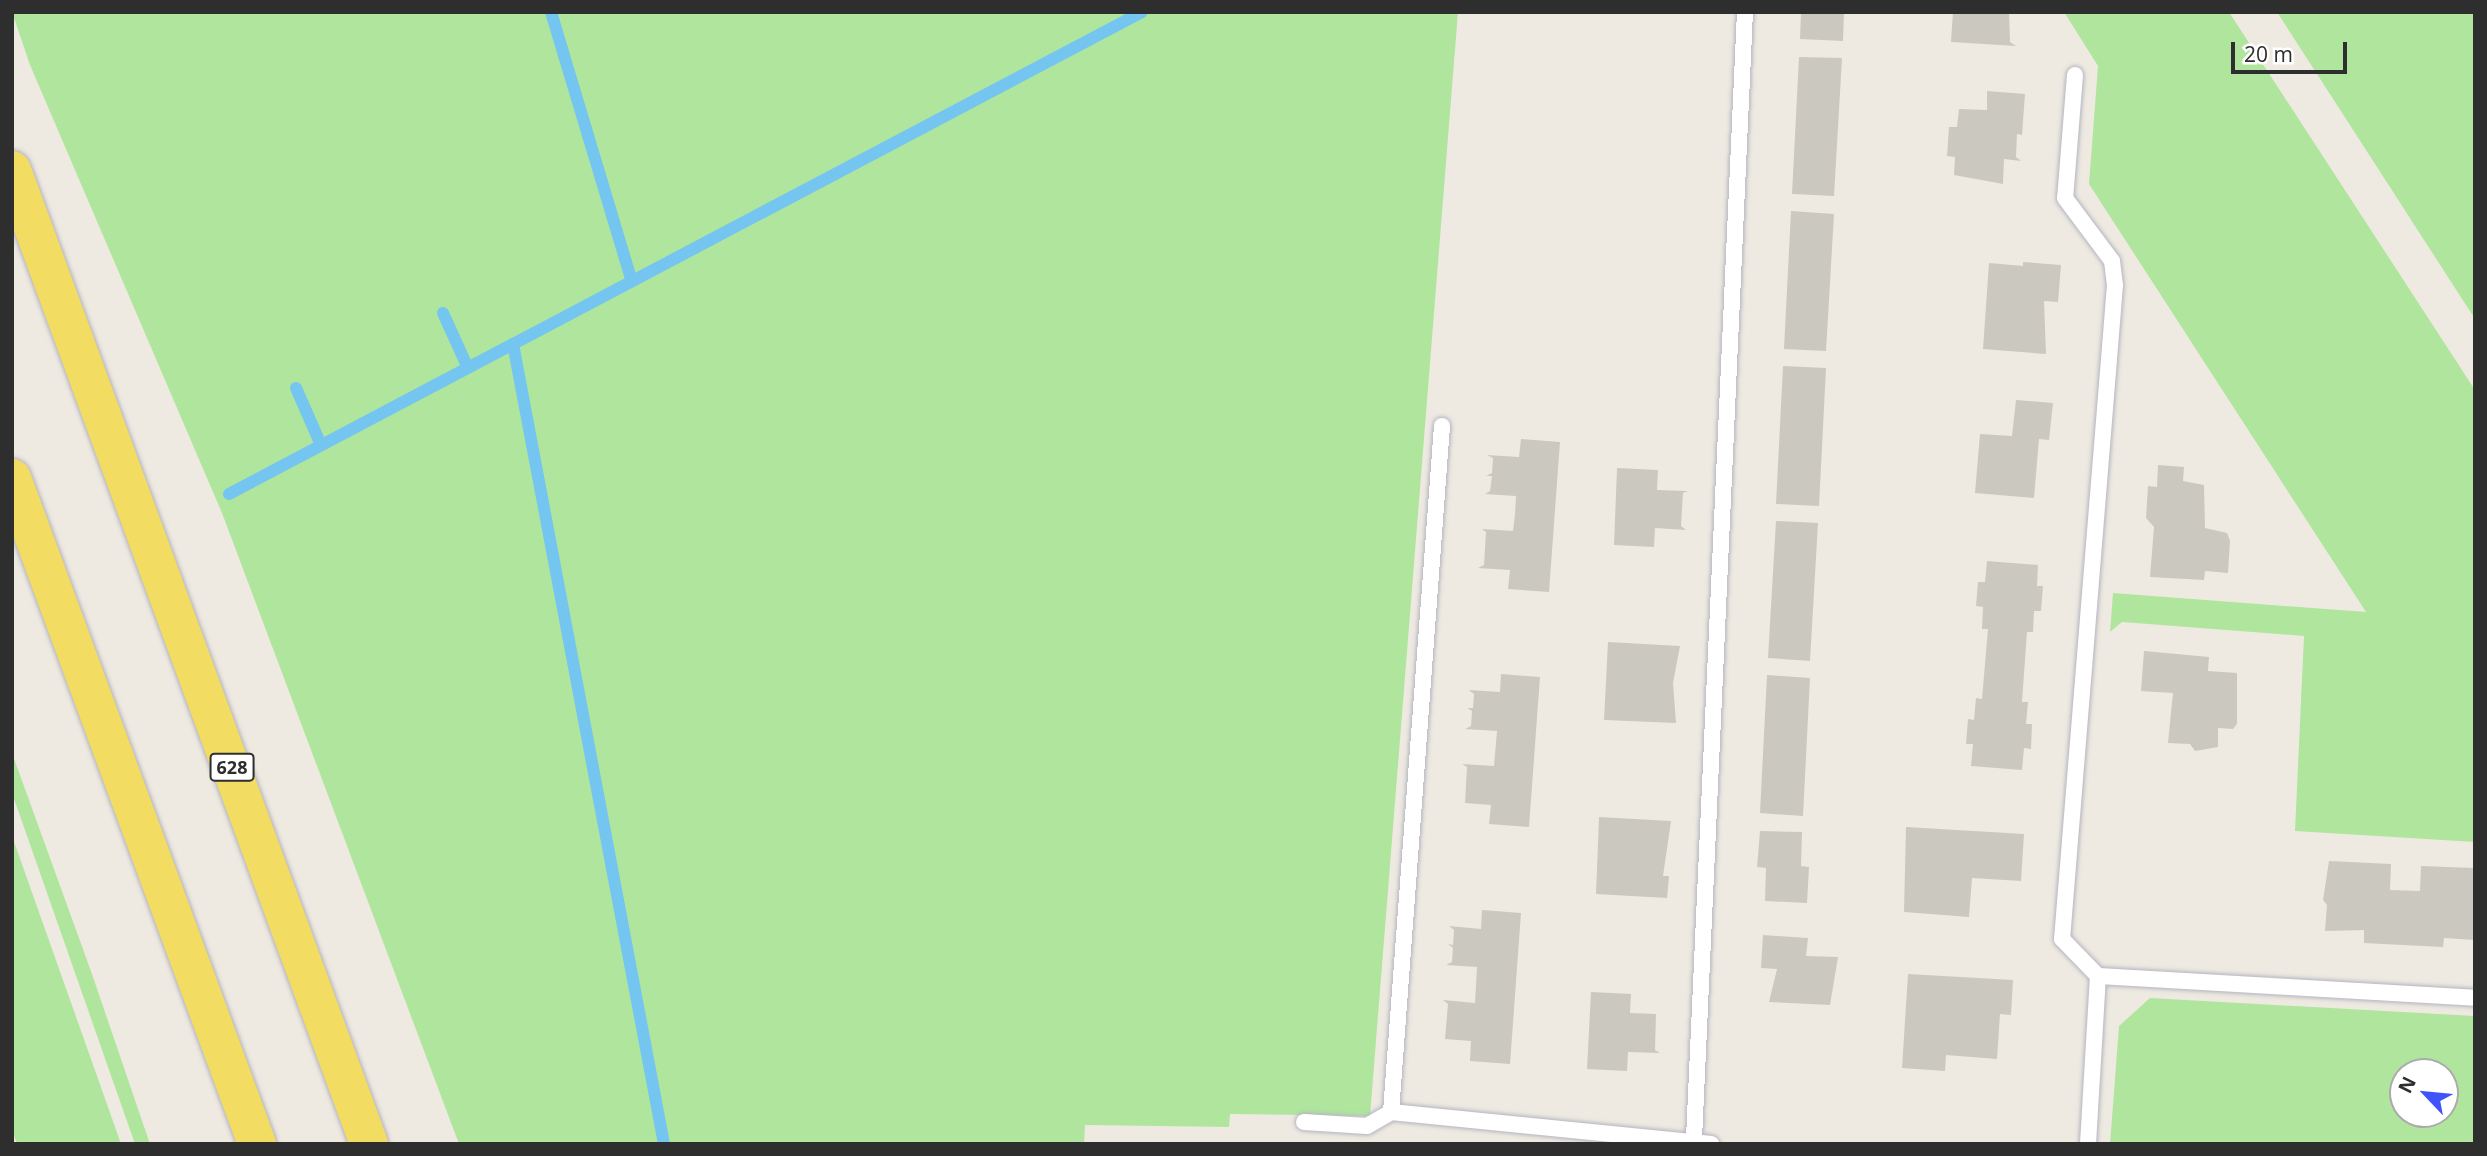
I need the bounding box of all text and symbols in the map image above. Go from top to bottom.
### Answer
scale bar [2235,28,2350,72]
text: 20 m [2244,40,2293,68]
road number: 628 [209,752,255,782]
north arrow [2389,1058,2459,1128]
text: N [2392,1072,2422,1097]

